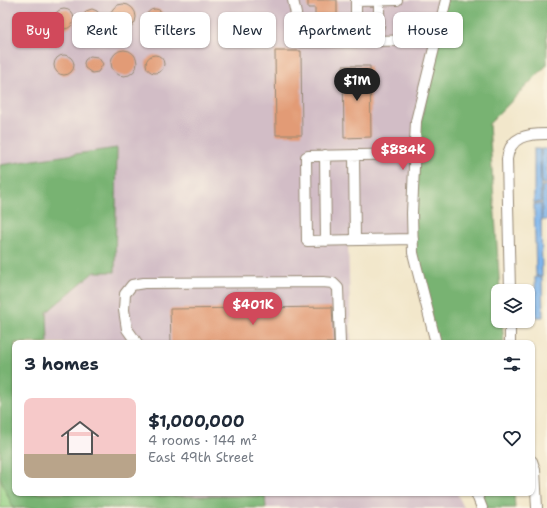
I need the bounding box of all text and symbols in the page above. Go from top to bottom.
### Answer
chip: Buy [12,12,64,48]
chip: Rent [72,12,132,48]
chip: Filters [140,12,210,48]
chip: New [218,12,276,48]
chip: Apartment [284,12,385,48]
chip: House [393,12,463,48]
pin: $1M [338,68,376,102]
text: $1M [343,72,371,89]
pin: $884K [375,137,431,171]
text: $884K [380,141,426,158]
map controls [491,284,535,328]
button: layers [491,284,535,328]
pin: $401K [225,292,281,326]
text: $401K [232,296,274,313]
text: 3 homes [24,353,99,375]
icon: filters [501,353,523,375]
text: $1,000,000 [148,410,245,432]
icon: home [56,414,104,462]
icon: heart [501,427,523,449]
text: 4 rooms · 144 m² [148,432,257,449]
text: East 49th Street [148,449,254,466]

